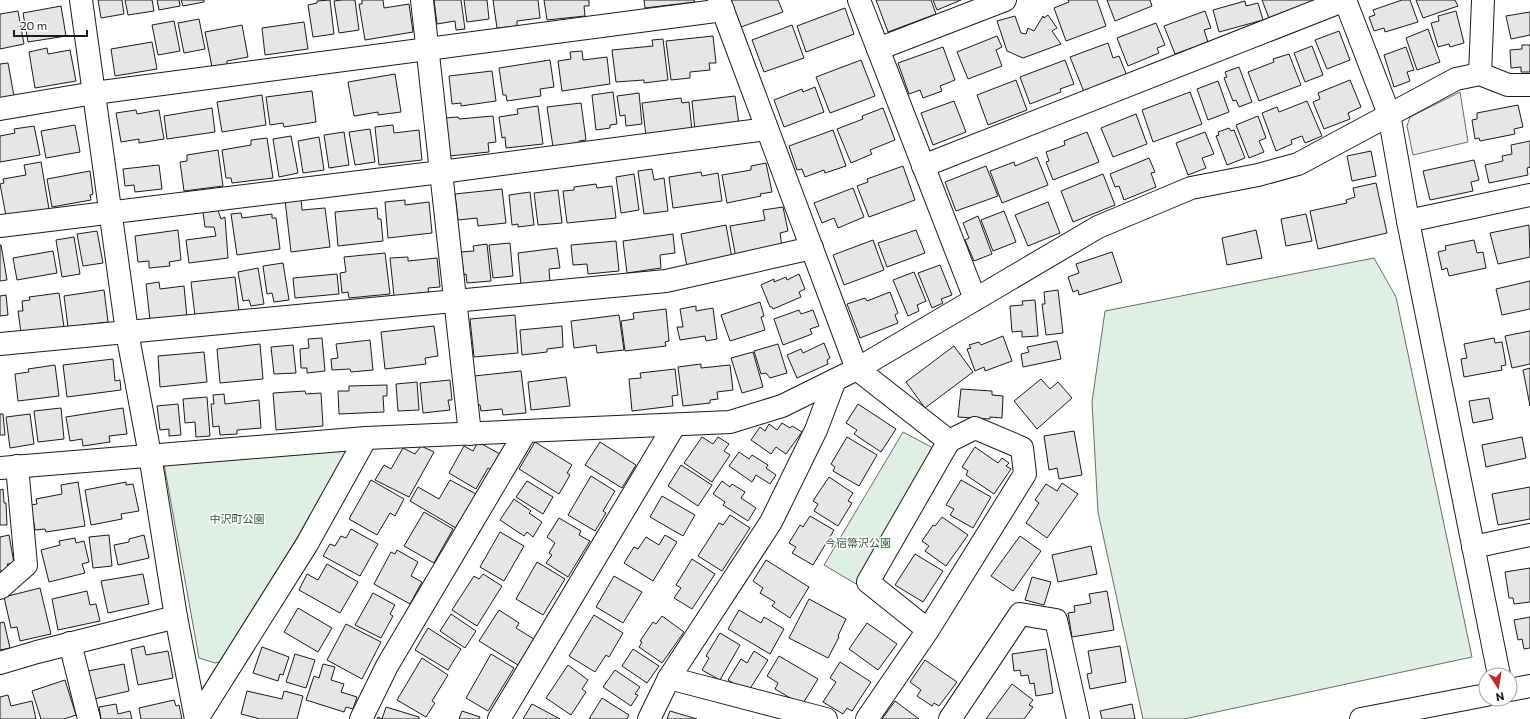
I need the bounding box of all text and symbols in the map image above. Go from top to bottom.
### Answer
scale bar [14,12,87,38]
text: 20 m [20,18,47,32]
park label: 中沢町公園 [210,512,265,525]
park label: 今宿箒沢公園 [825,536,891,549]
north arrow [1478,667,1518,707]
text: N [1495,690,1506,704]

